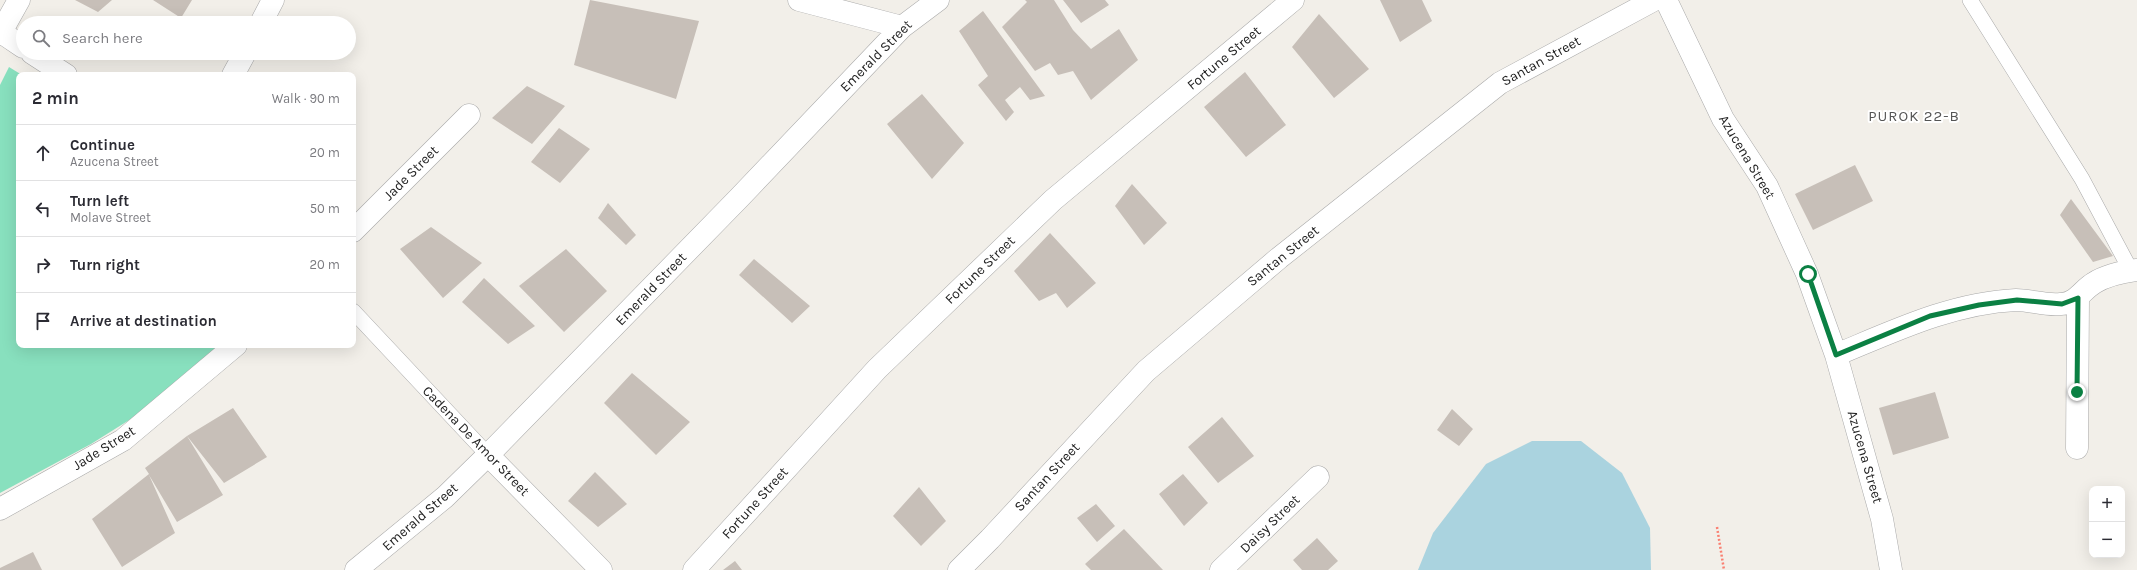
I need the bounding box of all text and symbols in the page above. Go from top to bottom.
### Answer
search box [16,16,356,60]
street label: Emerald Street [836,16,916,96]
street label: Fortune Street [1184,22,1264,94]
icon: search [30,27,52,49]
text: Search here [62,29,143,47]
street label: Santan Street [1498,32,1584,90]
text: 2 min [32,88,79,108]
text: Walk · 90 m [272,91,340,106]
district label: PUROK 22-B [1868,107,1960,125]
street label: Azucena Street [1715,112,1779,202]
text: Continue [70,136,135,154]
icon: ahead [32,142,54,164]
street label: Jade Street [380,142,442,204]
text: 20 m [310,145,340,160]
text: Azucena Street [70,154,159,169]
text: Turn left [70,192,129,210]
icon: left [32,198,54,220]
text: 50 m [310,201,340,216]
text: Molave Street [70,210,151,225]
street label: Santan Street [1244,222,1322,290]
street label: Fortune Street [941,232,1019,308]
street label: Emerald Street [612,249,690,329]
icon: right [32,254,54,276]
text: Turn right [70,256,140,274]
text: 20 m [310,257,340,272]
route start [1799,265,1817,283]
icon: arrive [32,310,54,332]
text: Arrive at destination [70,312,217,330]
street label: Cadena De Amor Street [419,382,533,500]
route end [2068,383,2086,401]
street label: Azucena Street [1844,409,1886,505]
street label: Jade Street [70,422,138,474]
street label: Santan Street [1011,439,1083,515]
street label: Fortune Street [718,464,792,542]
street label: Emerald Street [379,479,461,555]
map controls [2089,486,2125,558]
button: + [2089,486,2125,522]
street label: Daisy Street [1237,491,1303,557]
button: − [2089,522,2125,558]

